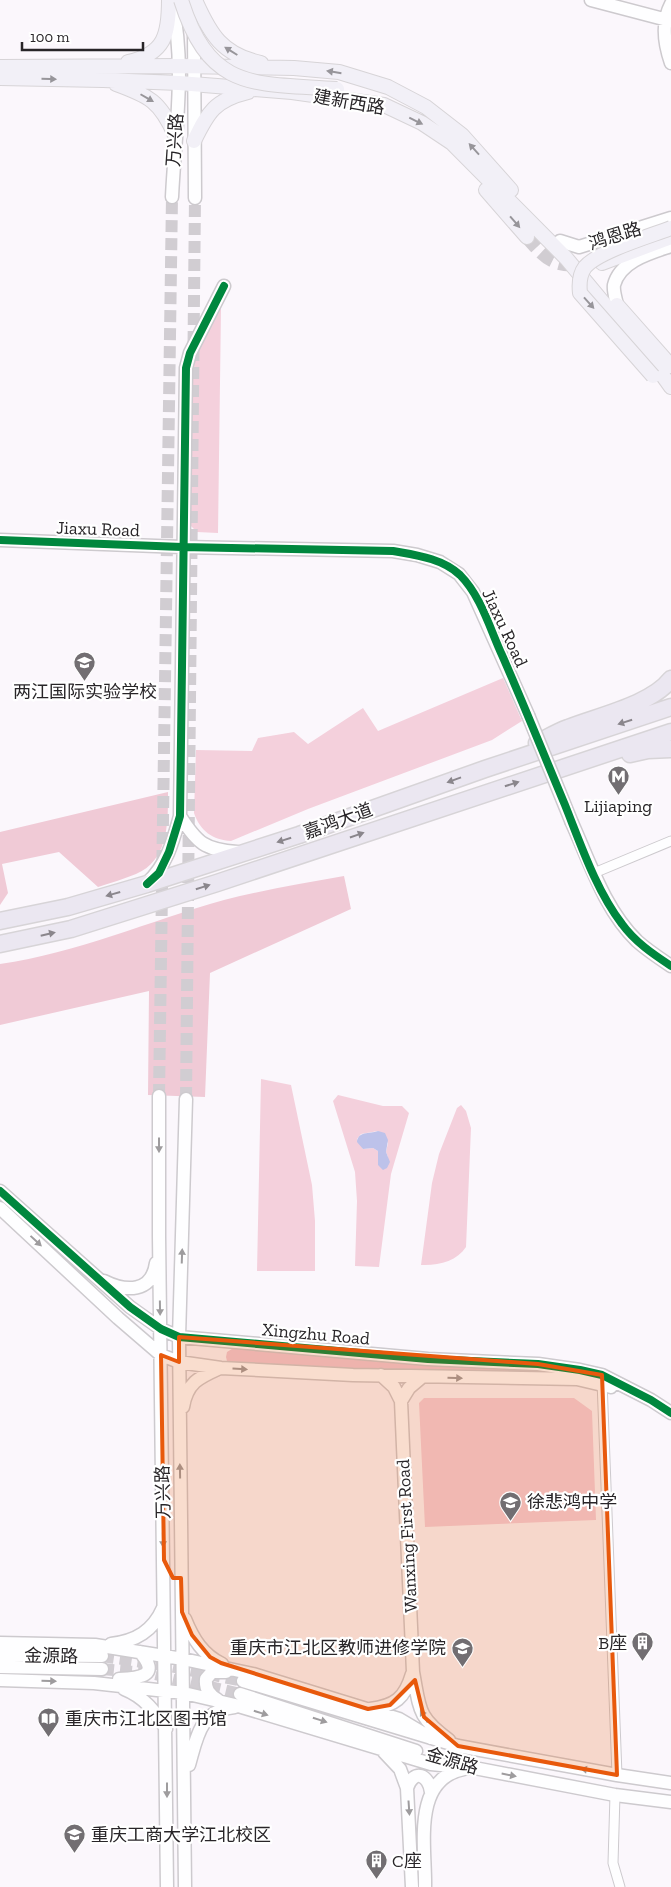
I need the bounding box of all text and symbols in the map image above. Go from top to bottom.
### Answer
scale bar [22,20,144,52]
text: 100 m [30,28,69,46]
one-way arrow [224,47,237,56]
one-way arrow [326,68,342,76]
one-way arrow [41,75,57,83]
street label: 建新西路 [312,85,386,119]
one-way arrow [140,94,154,102]
street label: 万兴路 [162,112,188,168]
one-way arrow [409,117,424,125]
one-way arrow [468,142,479,155]
one-way arrow [509,216,520,229]
street label: 鸿恩路 [586,218,644,254]
one-way arrow [583,297,595,309]
street label: Jiaxu Road [56,517,140,541]
street label: Jiaxu Road [477,585,533,671]
school or university icon: 两江国际实验学校 [73,650,97,681]
place label: 两江国际实验学校 [13,681,157,703]
one-way arrow [617,719,632,726]
metro station icon: Lijiaping [606,764,630,795]
one-way arrow [446,776,461,784]
one-way arrow [504,780,519,788]
place label: Lijiaping [584,795,652,817]
street label: 嘉鸿大道 [300,798,376,844]
one-way arrow [350,831,365,838]
one-way arrow [277,836,292,844]
one-way arrow [196,883,211,891]
one-way arrow [105,890,120,898]
one-way arrow [40,930,55,938]
one-way arrow [155,1137,163,1153]
one-way arrow [29,1235,41,1247]
one-way arrow [178,1248,186,1264]
one-way arrow [156,1300,164,1316]
street label: Xingzhu Road [261,1318,371,1350]
one-way arrow [232,1366,248,1374]
one-way arrow [447,1374,463,1382]
street label: Wanxing First Road [392,1459,422,1613]
one-way arrow [176,1463,184,1479]
street label: 万兴路 [152,1465,174,1519]
school or university icon: 徐悲鸿中学 [499,1490,523,1521]
place label: 徐悲鸿中学 [527,1491,617,1513]
one-way arrow [160,1532,168,1548]
building icon: B座 [631,1631,655,1662]
place label: B座 [598,1632,627,1654]
school or university icon: 重庆市江北区教师进修学院 [450,1636,474,1667]
place label: 重庆市江北区教师进修学院 [230,1637,446,1659]
street label: 金源路 [24,1645,78,1667]
one-way arrow [41,1678,57,1686]
library icon: 重庆市江北区图书馆 [37,1707,61,1738]
place label: 重庆市江北区图书馆 [65,1708,227,1730]
one-way arrow [253,1709,268,1717]
one-way arrow [420,1709,429,1722]
one-way arrow [313,1716,328,1724]
street label: 金源路 [423,1743,481,1779]
one-way arrow [581,1766,596,1774]
one-way arrow [502,1772,518,1780]
one-way arrow [163,1782,171,1798]
one-way arrow [406,1800,414,1816]
school or university icon: 重庆工商大学江北校区 [63,1823,87,1854]
place label: 重庆工商大学江北校区 [91,1824,271,1846]
building icon: C座 [364,1849,388,1880]
place label: C座 [392,1850,422,1872]

